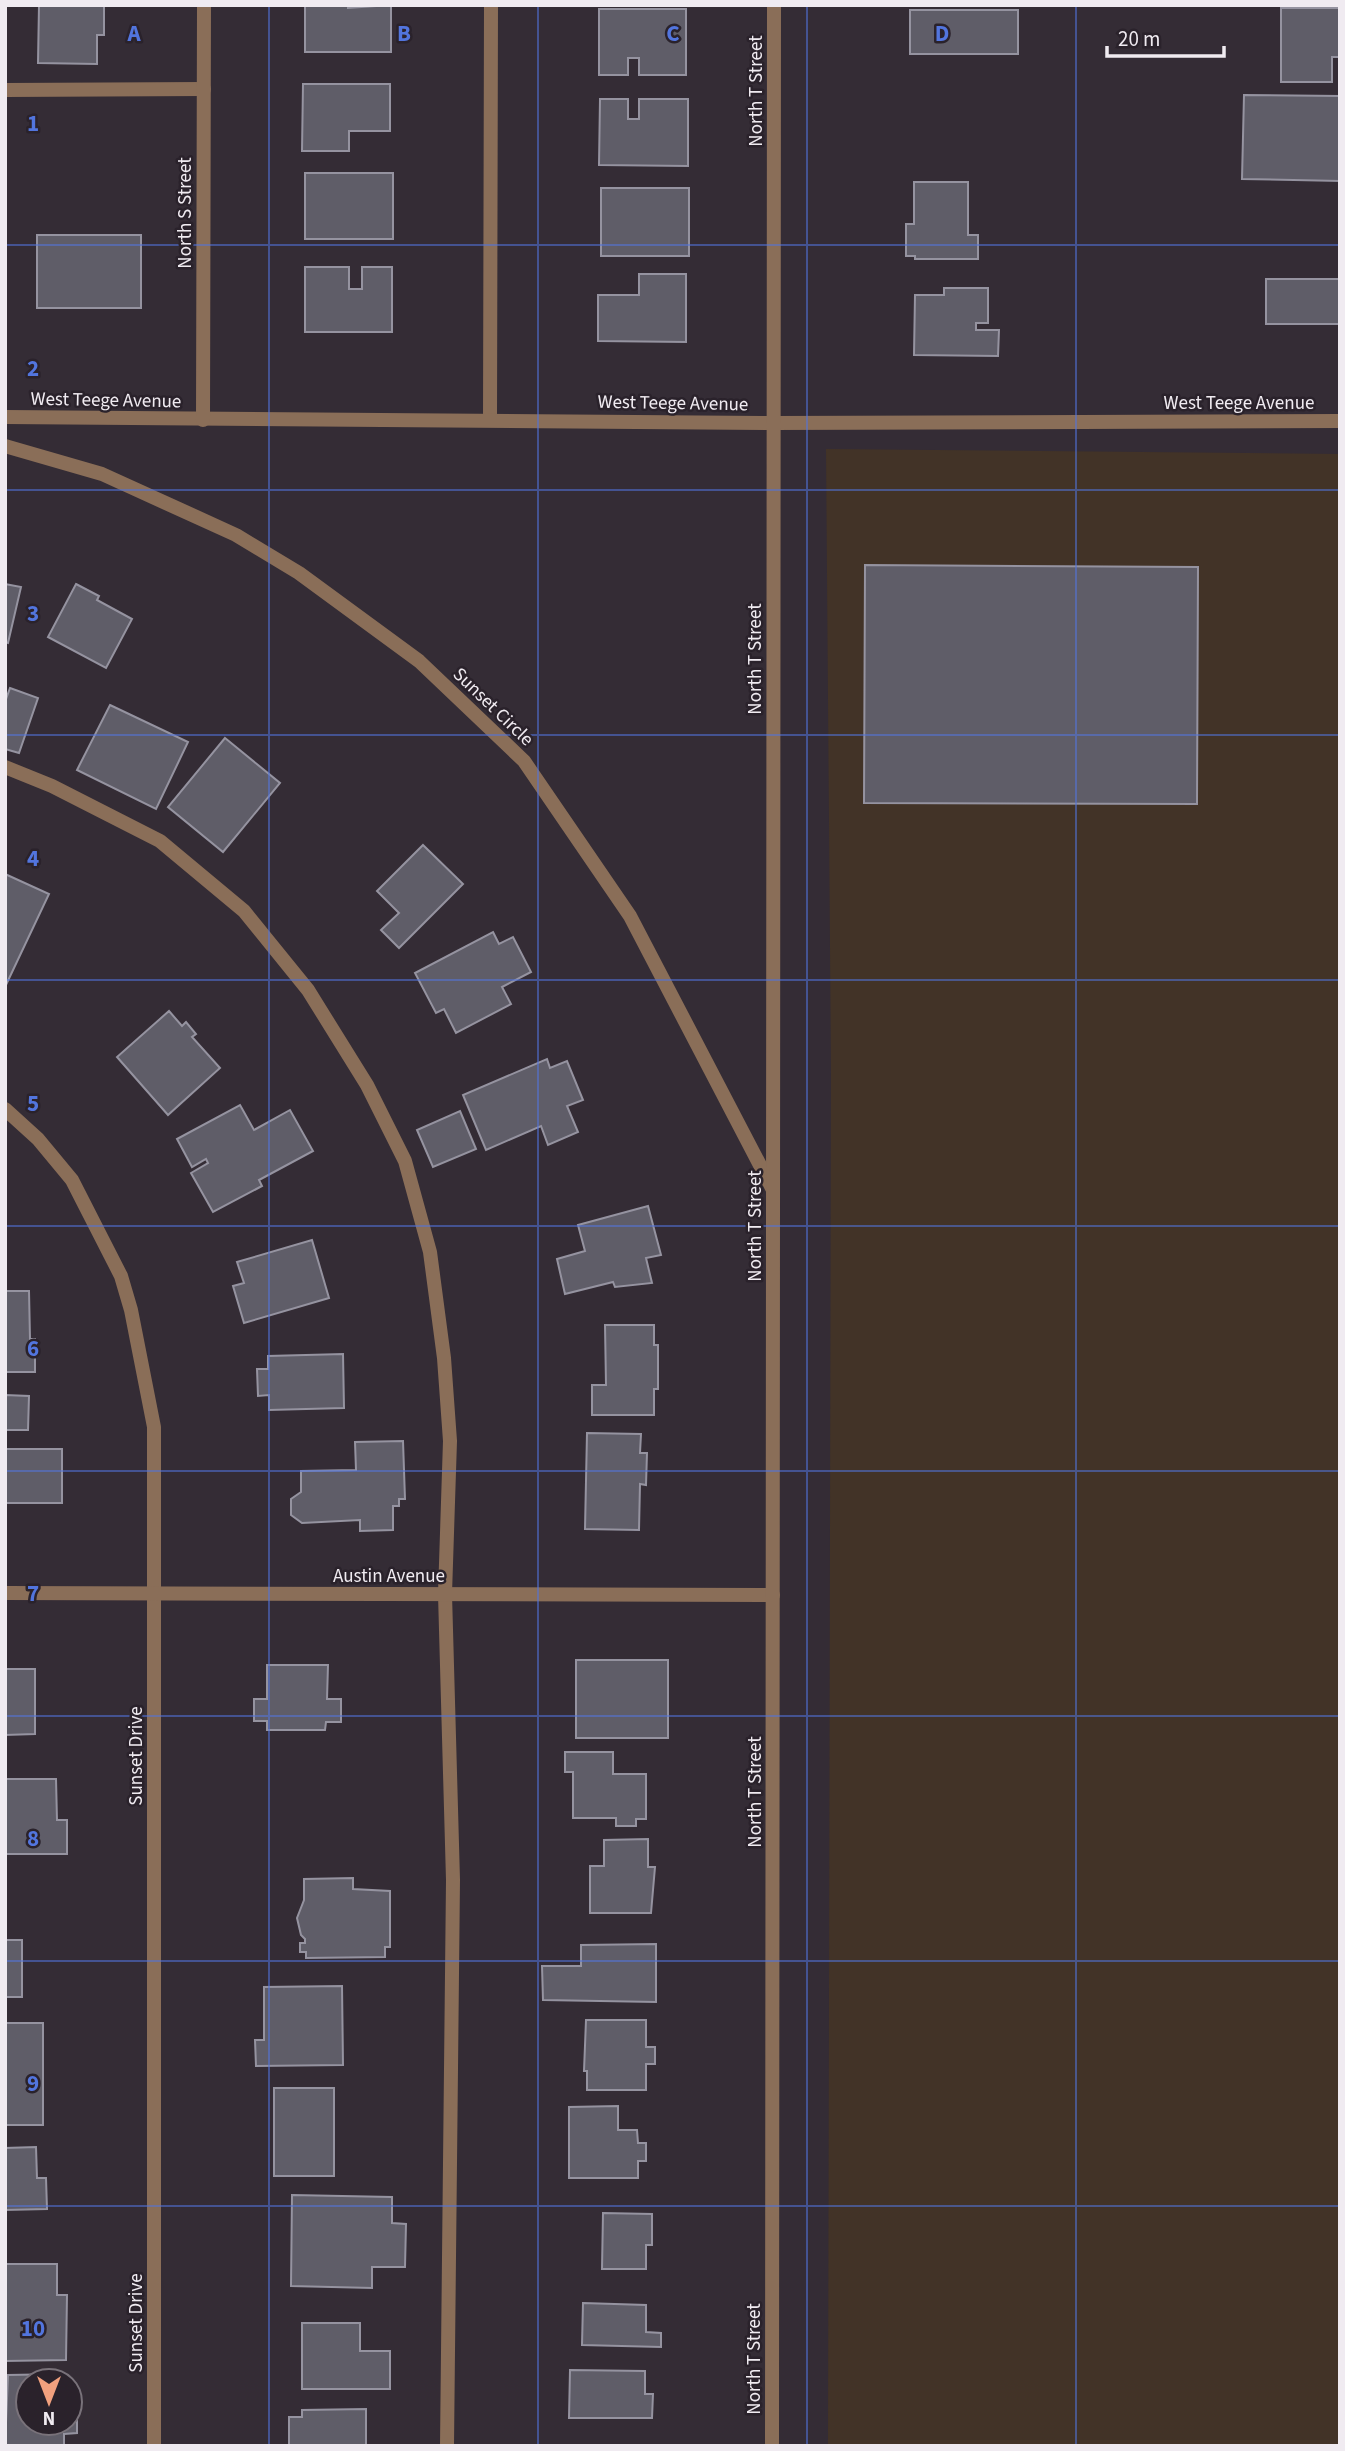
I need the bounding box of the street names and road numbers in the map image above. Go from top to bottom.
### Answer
street label: North T Street [743,35,770,147]
street label: North S Street [172,157,199,269]
street label: West Teege Avenue [30,386,182,415]
street label: West Teege Avenue [597,389,749,418]
street label: West Teege Avenue [1164,390,1314,417]
street label: North T Street [742,603,769,715]
street label: Sunset Circle [446,662,539,753]
street label: North T Street [742,1170,769,1282]
street label: Austin Avenue [333,1563,445,1590]
street label: Sunset Drive [123,1706,150,1806]
street label: North T Street [742,1736,769,1848]
street label: Sunset Drive [123,2273,150,2373]
street label: North T Street [741,2303,768,2415]

